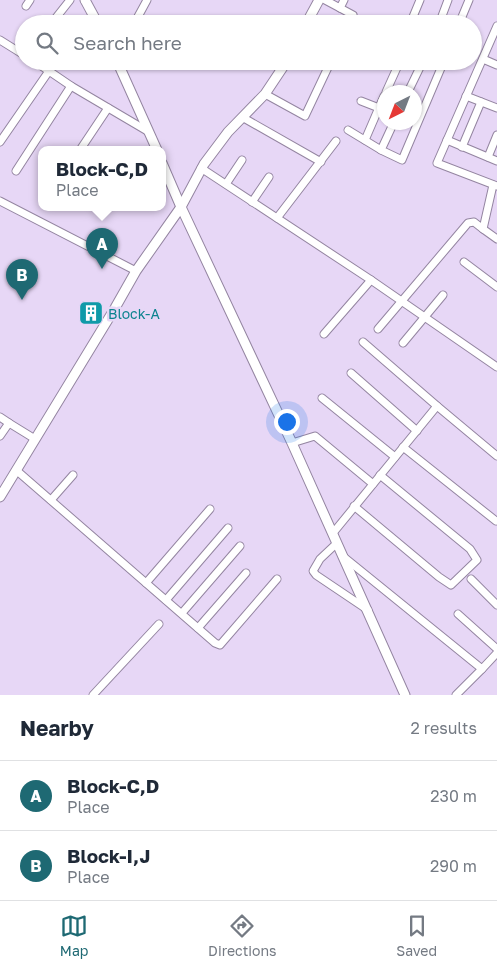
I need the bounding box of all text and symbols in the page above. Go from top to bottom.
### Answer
search box [15,15,482,70]
icon: search [33,29,61,57]
text: Search here [73,31,182,54]
north arrow [377,85,422,130]
popup [38,146,166,211]
text: Block-C,D [56,157,148,180]
text: Place [56,180,98,200]
pin: A [86,228,118,269]
pin: B [6,259,38,300]
building icon: Block-A [78,300,104,326]
place label: Block-A [108,305,160,322]
your location [274,409,300,435]
text: Nearby [20,715,94,741]
text: 2 results [411,718,477,738]
text: Block-C,D [67,774,159,797]
text: A [30,786,42,806]
text: 230 m [430,786,477,806]
text: Place [67,797,110,817]
text: Block-I,J [67,844,150,867]
text: B [30,856,42,876]
text: 290 m [430,856,477,876]
text: Place [67,867,110,887]
tab: Map [60,912,88,959]
tab: Directions [208,912,277,959]
tab: Saved [396,912,437,959]

